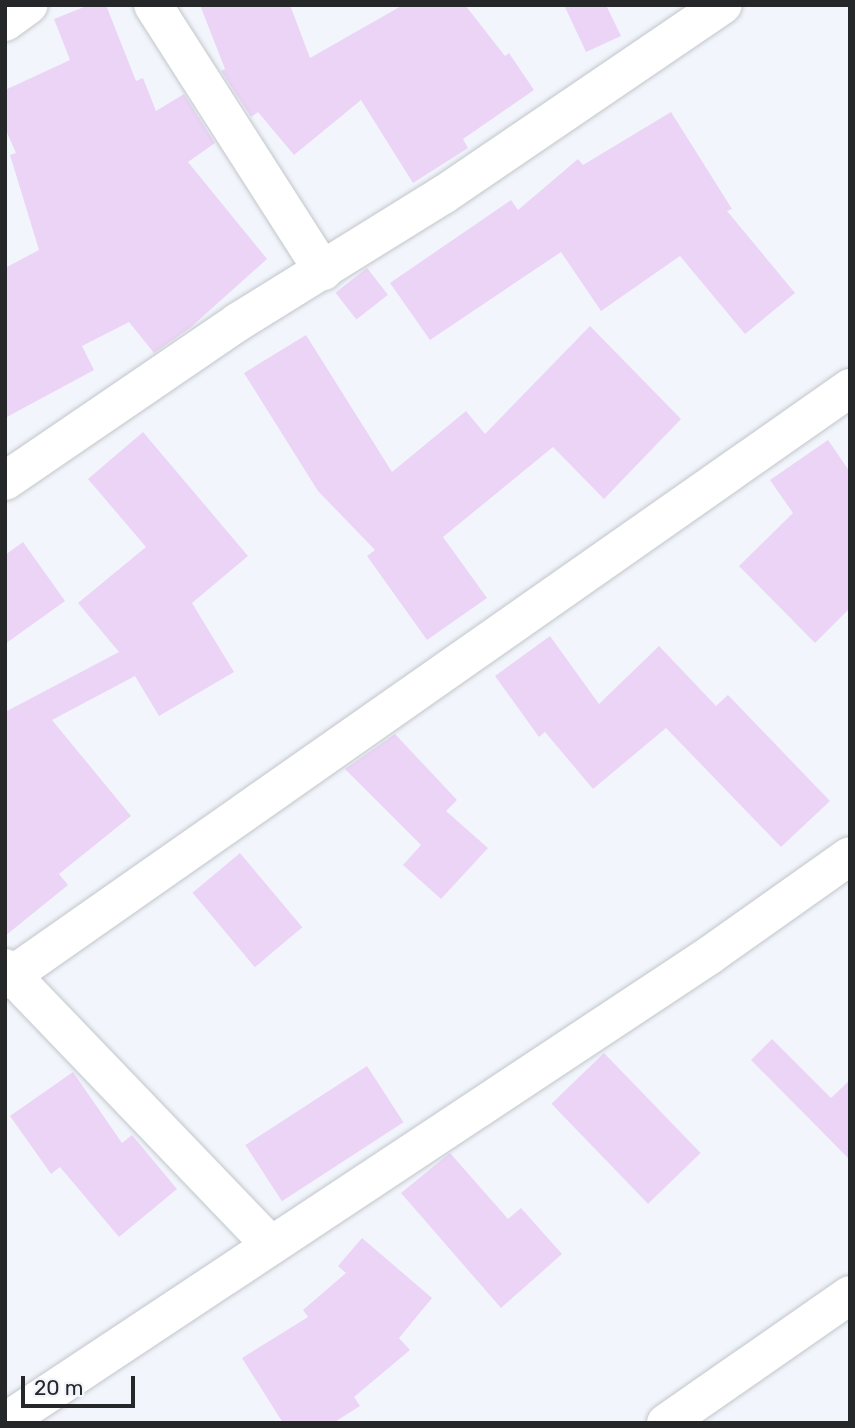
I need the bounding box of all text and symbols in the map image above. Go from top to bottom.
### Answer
scale bar [24,1362,138,1406]
text: 20 m [34,1375,83,1400]

